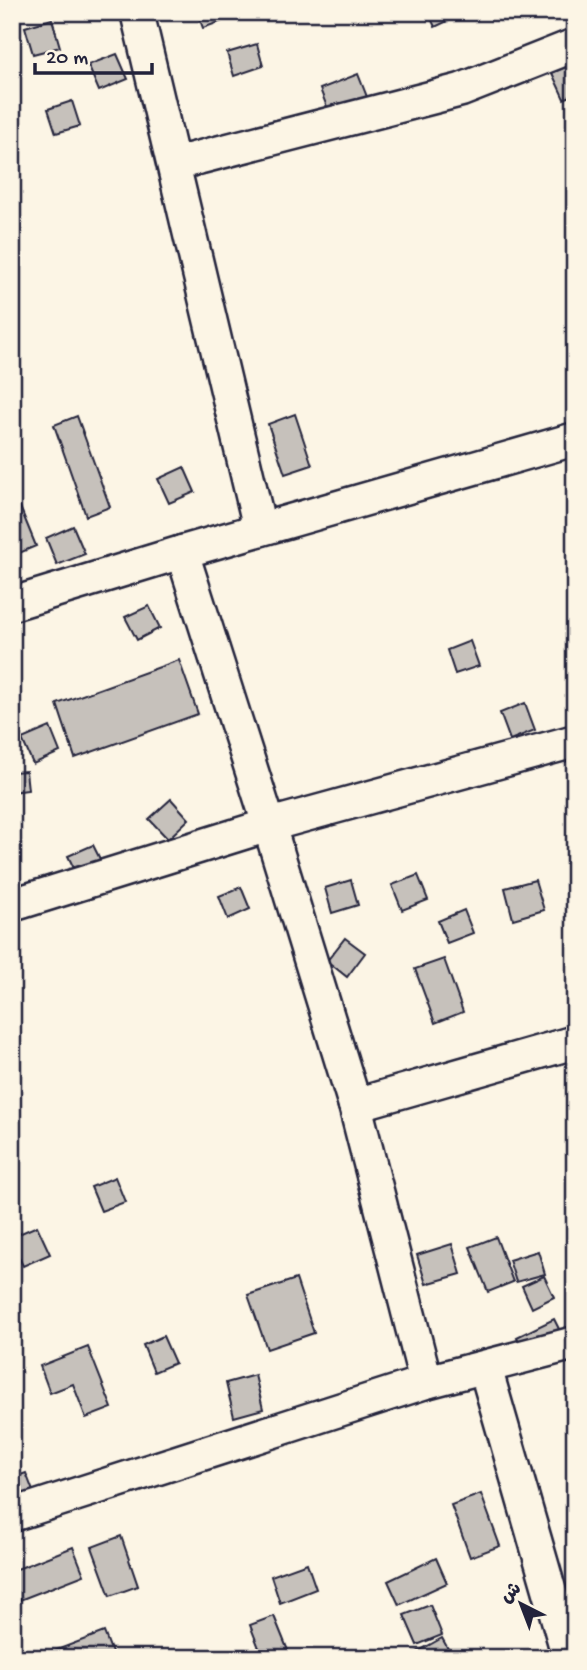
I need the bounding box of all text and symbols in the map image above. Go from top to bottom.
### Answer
scale bar [35,32,152,76]
text: 20 m [46,47,88,72]
north arrow [486,1568,556,1638]
text: ش [497,1578,527,1610]

